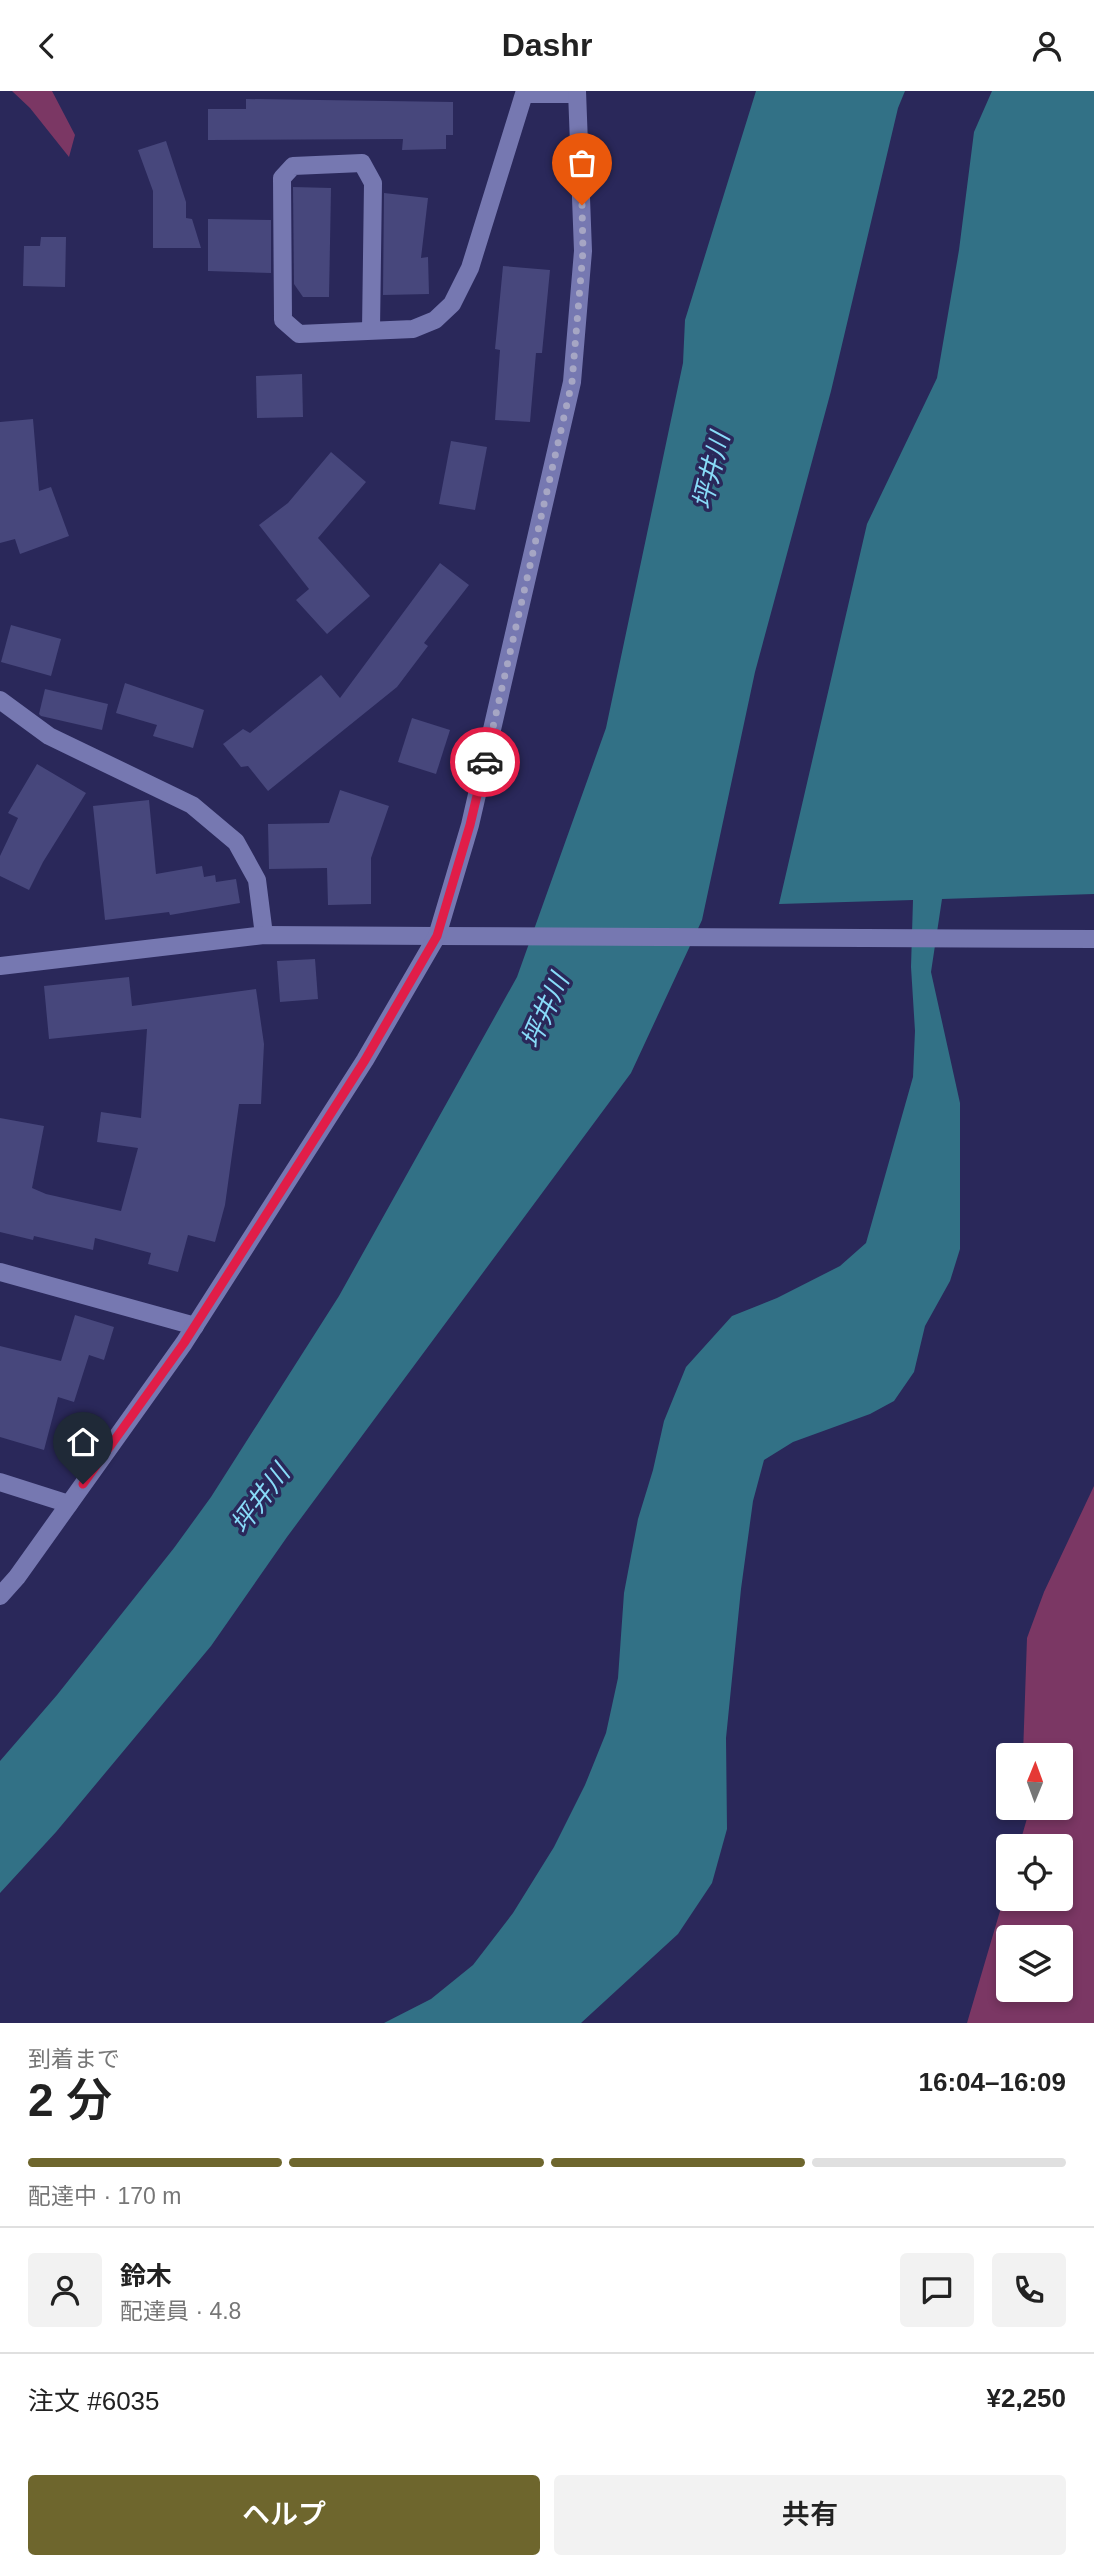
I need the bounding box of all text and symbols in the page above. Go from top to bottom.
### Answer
icon: back [28,27,66,65]
text: Dashr [502,27,592,63]
icon: person [1028,27,1066,65]
pin [552,133,612,205]
icon: bag [563,144,601,182]
water label: 坪井川 [687,427,736,512]
courier [450,727,520,797]
icon: car [466,743,504,781]
water label: 坪井川 [515,967,576,1053]
pin [53,1412,113,1484]
icon: home [64,1423,102,1461]
water label: 坪井川 [225,1456,297,1539]
north arrow [996,1743,1073,1820]
map controls [996,1743,1073,2002]
button: locate [996,1834,1073,1911]
button: layers [996,1925,1073,2002]
text: 到着まで [28,2046,120,2072]
text: 16:04–16:09 [919,2067,1066,2097]
text: 2 分 [28,2074,112,2126]
text: 配達中 · 170 m [28,2183,181,2209]
button: person [28,2253,102,2327]
button: chat [900,2253,974,2327]
button: phone [992,2253,1066,2327]
text: 鈴木 [120,2261,172,2291]
text: 配達員 · 4.8 [120,2298,241,2324]
text: ¥2,250 [986,2383,1066,2413]
text: 注文 #6035 [28,2386,160,2416]
button: ヘルプ [28,2475,540,2555]
button: 共有 [554,2475,1066,2555]

